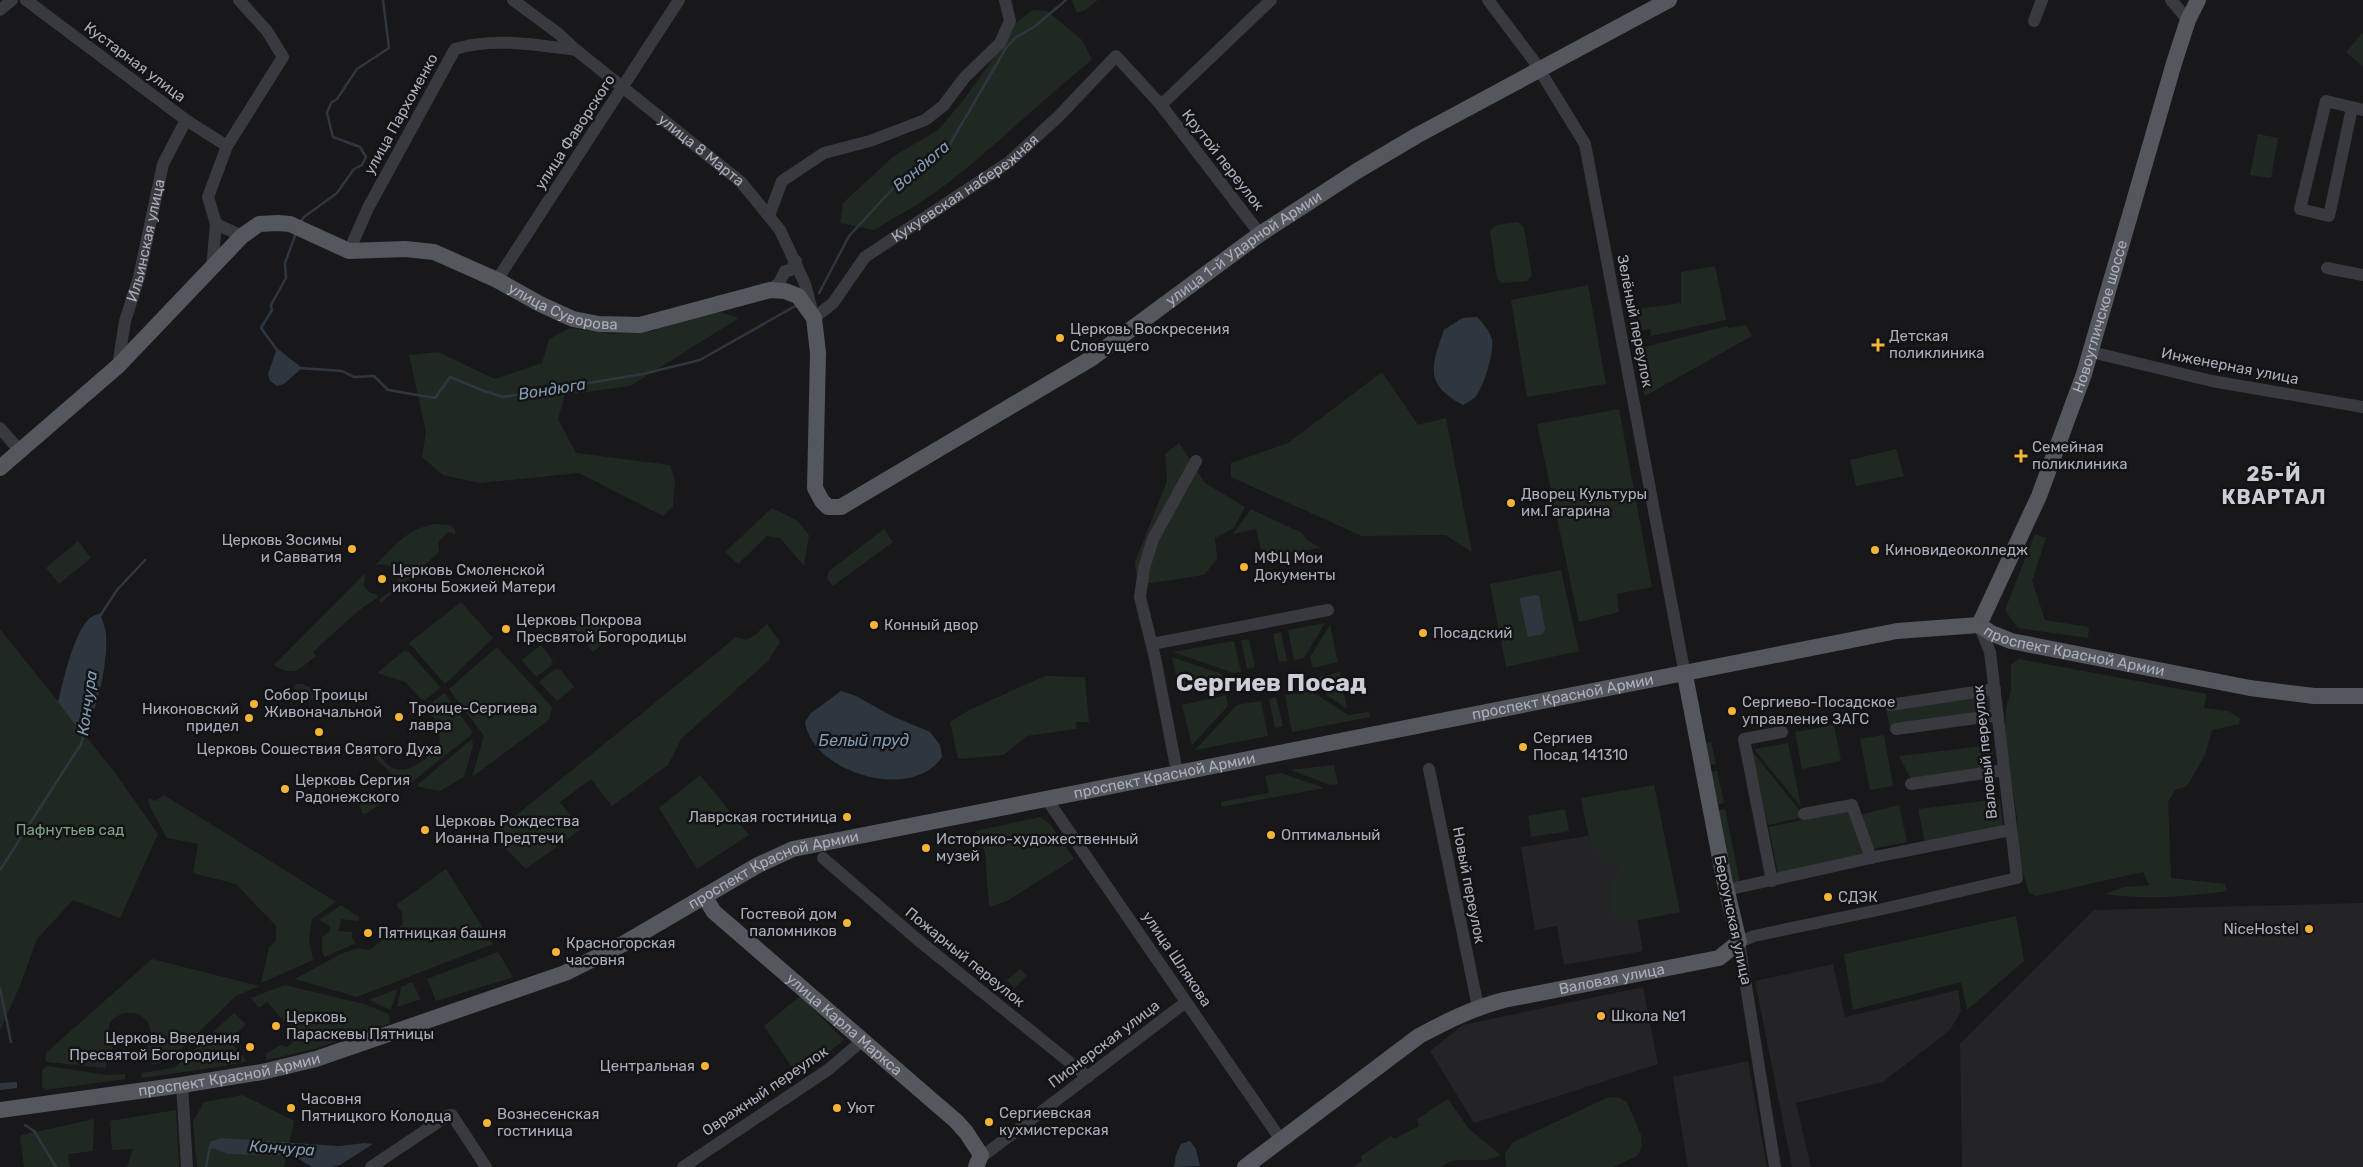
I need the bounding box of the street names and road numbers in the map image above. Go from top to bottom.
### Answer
street label: Кустарная улица [81,18,189,106]
street label: улица Пархоменко [360,50,442,178]
street label: улица Фаворского [531,71,619,193]
street label: Крутой переулок [1178,106,1268,214]
street label: улица 8 Марта [655,110,748,190]
street label: Кукуевская набережная [888,130,1042,246]
street label: Ильинская улица [123,177,169,304]
street label: улица 1-й Ударной Армии [1162,187,1325,309]
street label: Новоугличское шоссе [2069,238,2131,395]
street label: Зелёный переулок [1613,253,1657,389]
street label: улица Суворова [505,279,618,333]
street label: Инженерная улица [2160,344,2300,388]
street label: проспект Красной Армии [1980,622,2166,680]
street label: проспект Красной Армии [1470,670,1655,724]
street label: Валовый переулок [1969,684,2001,820]
street label: проспект Красной Армии [1072,749,1257,802]
street label: Новый переулок [1449,825,1489,945]
street label: проспект Красной Армии [685,827,860,913]
street label: Бероунская улица [1710,853,1756,987]
street label: Пожарный переулок [902,903,1028,1011]
street label: улица Шлякова [1138,908,1216,1010]
street label: Валовая улица [1557,960,1666,998]
street label: улица Карла Маркса [783,969,906,1080]
street label: Пионерская улица [1045,996,1163,1092]
street label: Овражный переулок [699,1042,831,1140]
street label: проспект Красной Армии [137,1049,322,1100]

